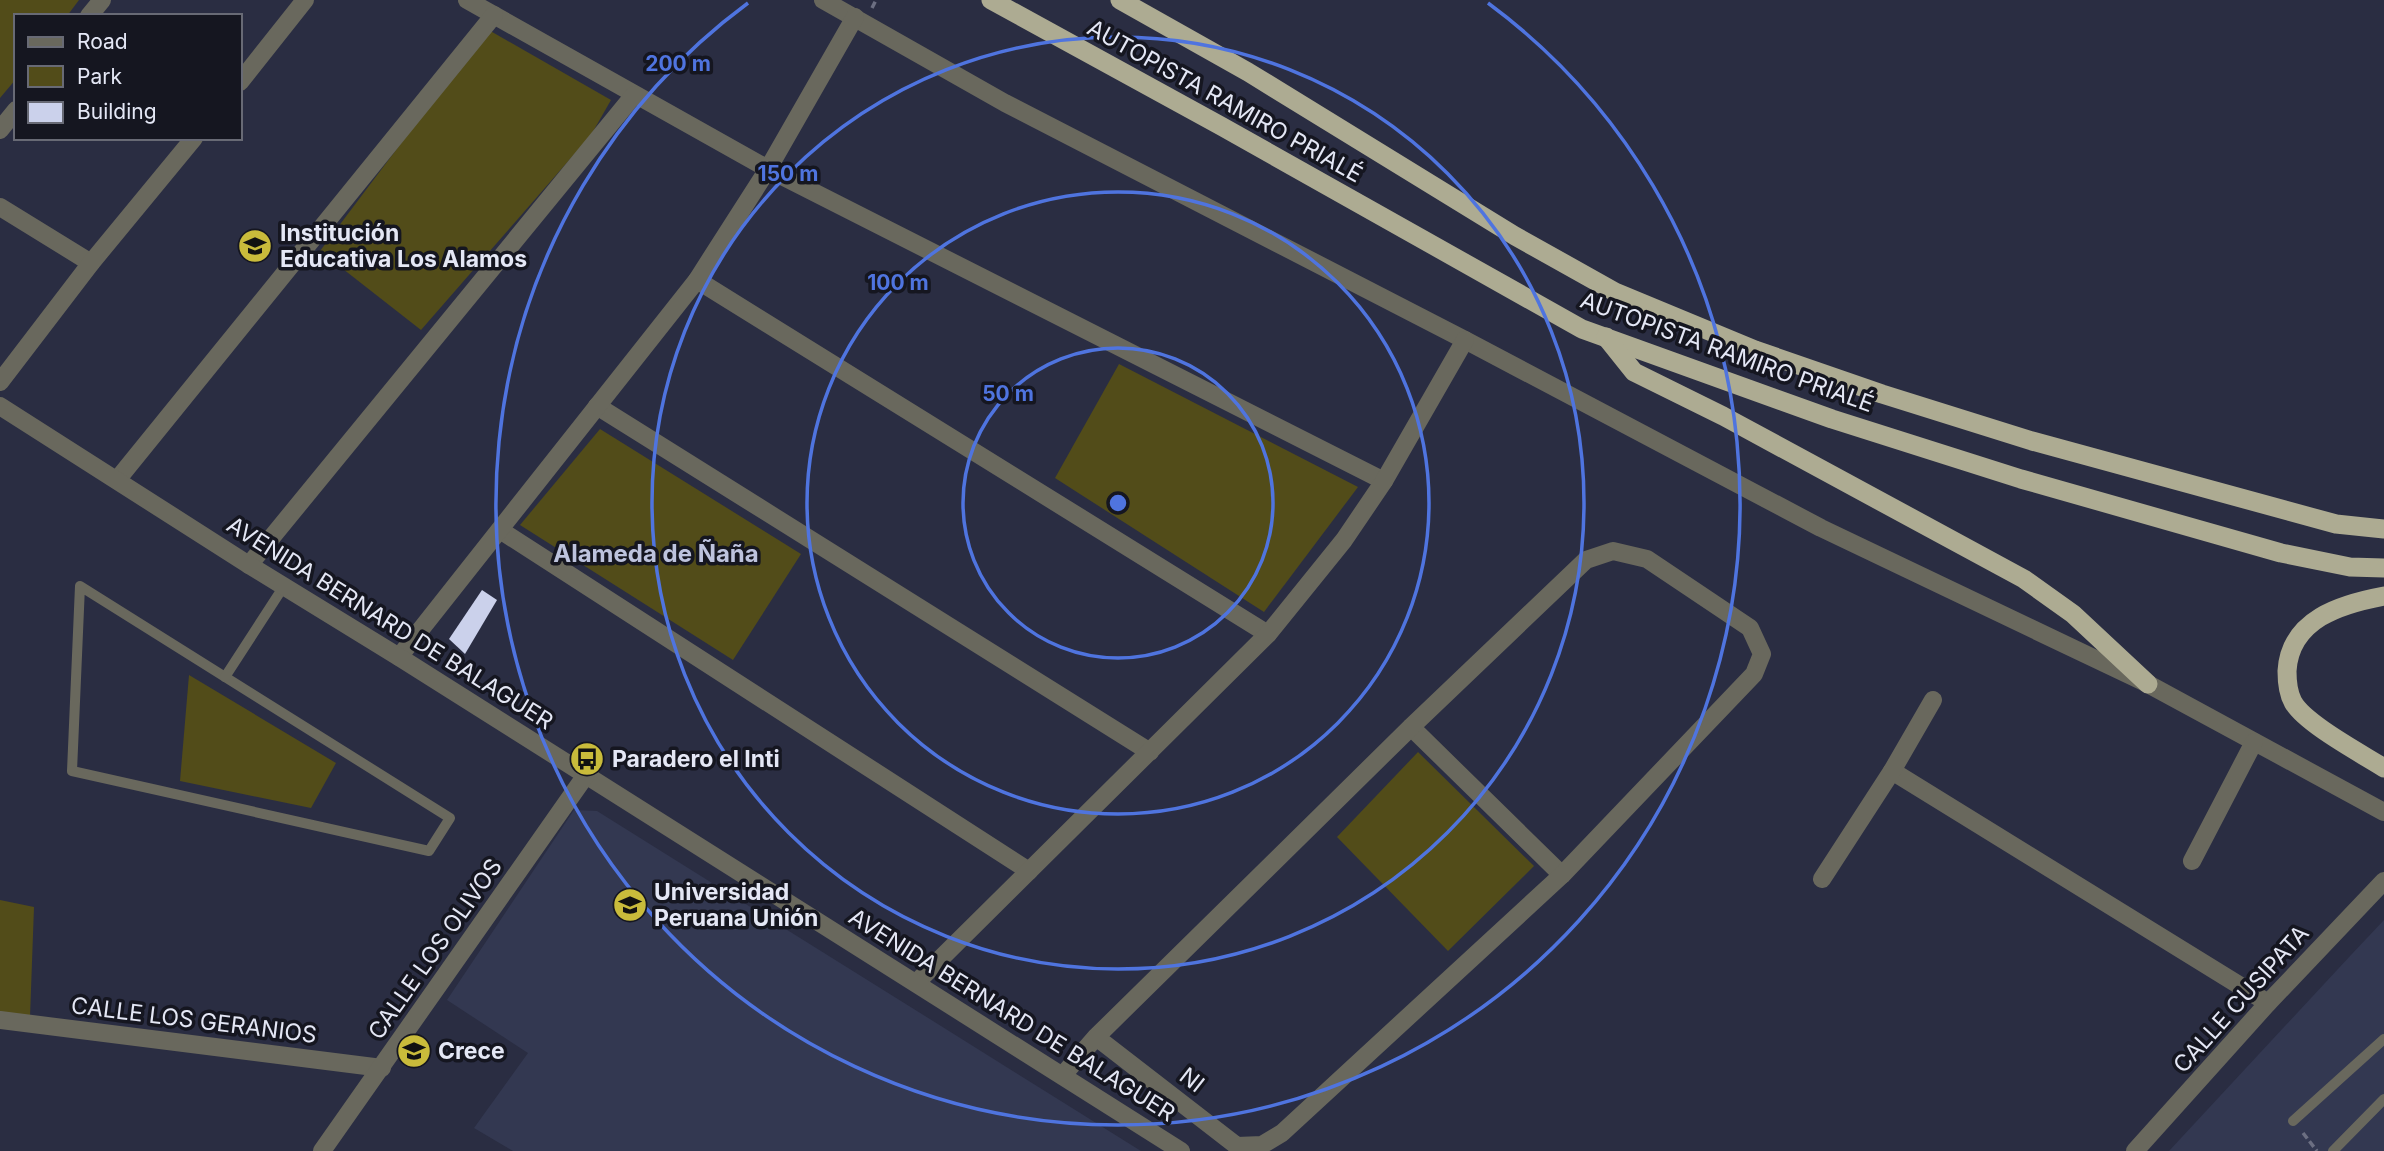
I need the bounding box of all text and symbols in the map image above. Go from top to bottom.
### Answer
legend [14,14,242,140]
street label: AUTOPISTA RAMIRO PRIALÉ [1083,14,1367,188]
text: Road [77,29,128,54]
text: 200 m [645,51,711,76]
text: Park [77,64,122,89]
text: Building [77,99,157,124]
text: 150 m [758,161,818,186]
place label: Institución Educativa Los Alamos [280,219,527,273]
school or university icon: Institución Educativa Los Alamos [236,227,274,265]
text: 100 m [867,270,929,295]
street label: AUTOPISTA RAMIRO PRIALÉ [1577,286,1877,418]
text: 50 m [982,381,1034,406]
centre of rings [1106,491,1130,515]
street label: AVENIDA BERNARD DE BALAGUER [222,511,558,735]
district label: Alameda de Ñaña [553,538,759,568]
bus stop icon: Paradero el Inti [568,740,606,778]
place label: Paradero el Inti [612,745,780,773]
street label: CALLE LOS OLIVOS [362,853,508,1045]
place label: Universidad Peruana Unión [654,878,818,932]
school or university icon: Universidad Peruana Unión [611,886,649,924]
street label: AVENIDA BERNARD DE BALAGUER [844,903,1180,1127]
street label: CALLE CUSIPATA [2167,919,2315,1079]
street label: CALLE LOS GERANIOS [70,991,318,1049]
school or university icon: Crece [395,1032,433,1070]
place label: Crece [438,1037,505,1065]
street label: NI [1174,1062,1210,1098]

